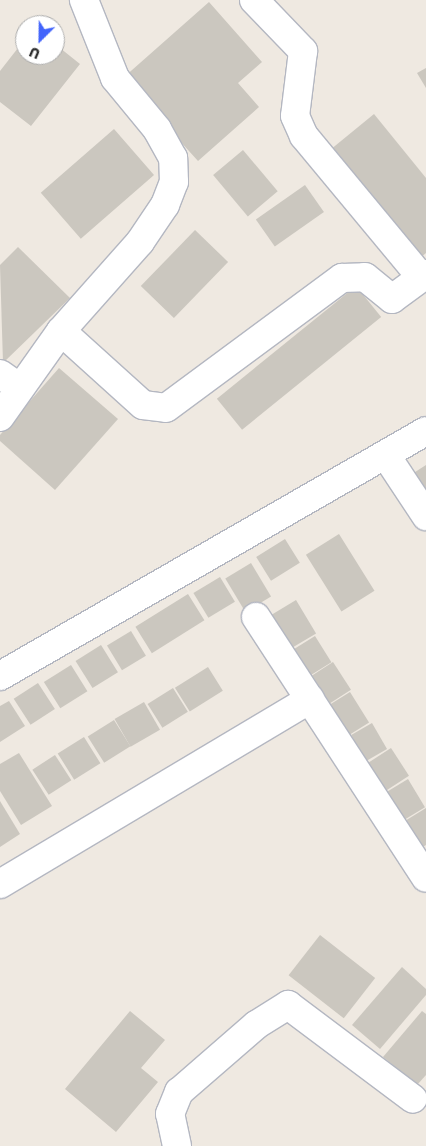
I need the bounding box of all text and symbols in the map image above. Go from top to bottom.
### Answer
north arrow [15,15,65,65]
text: U [26,42,43,64]

